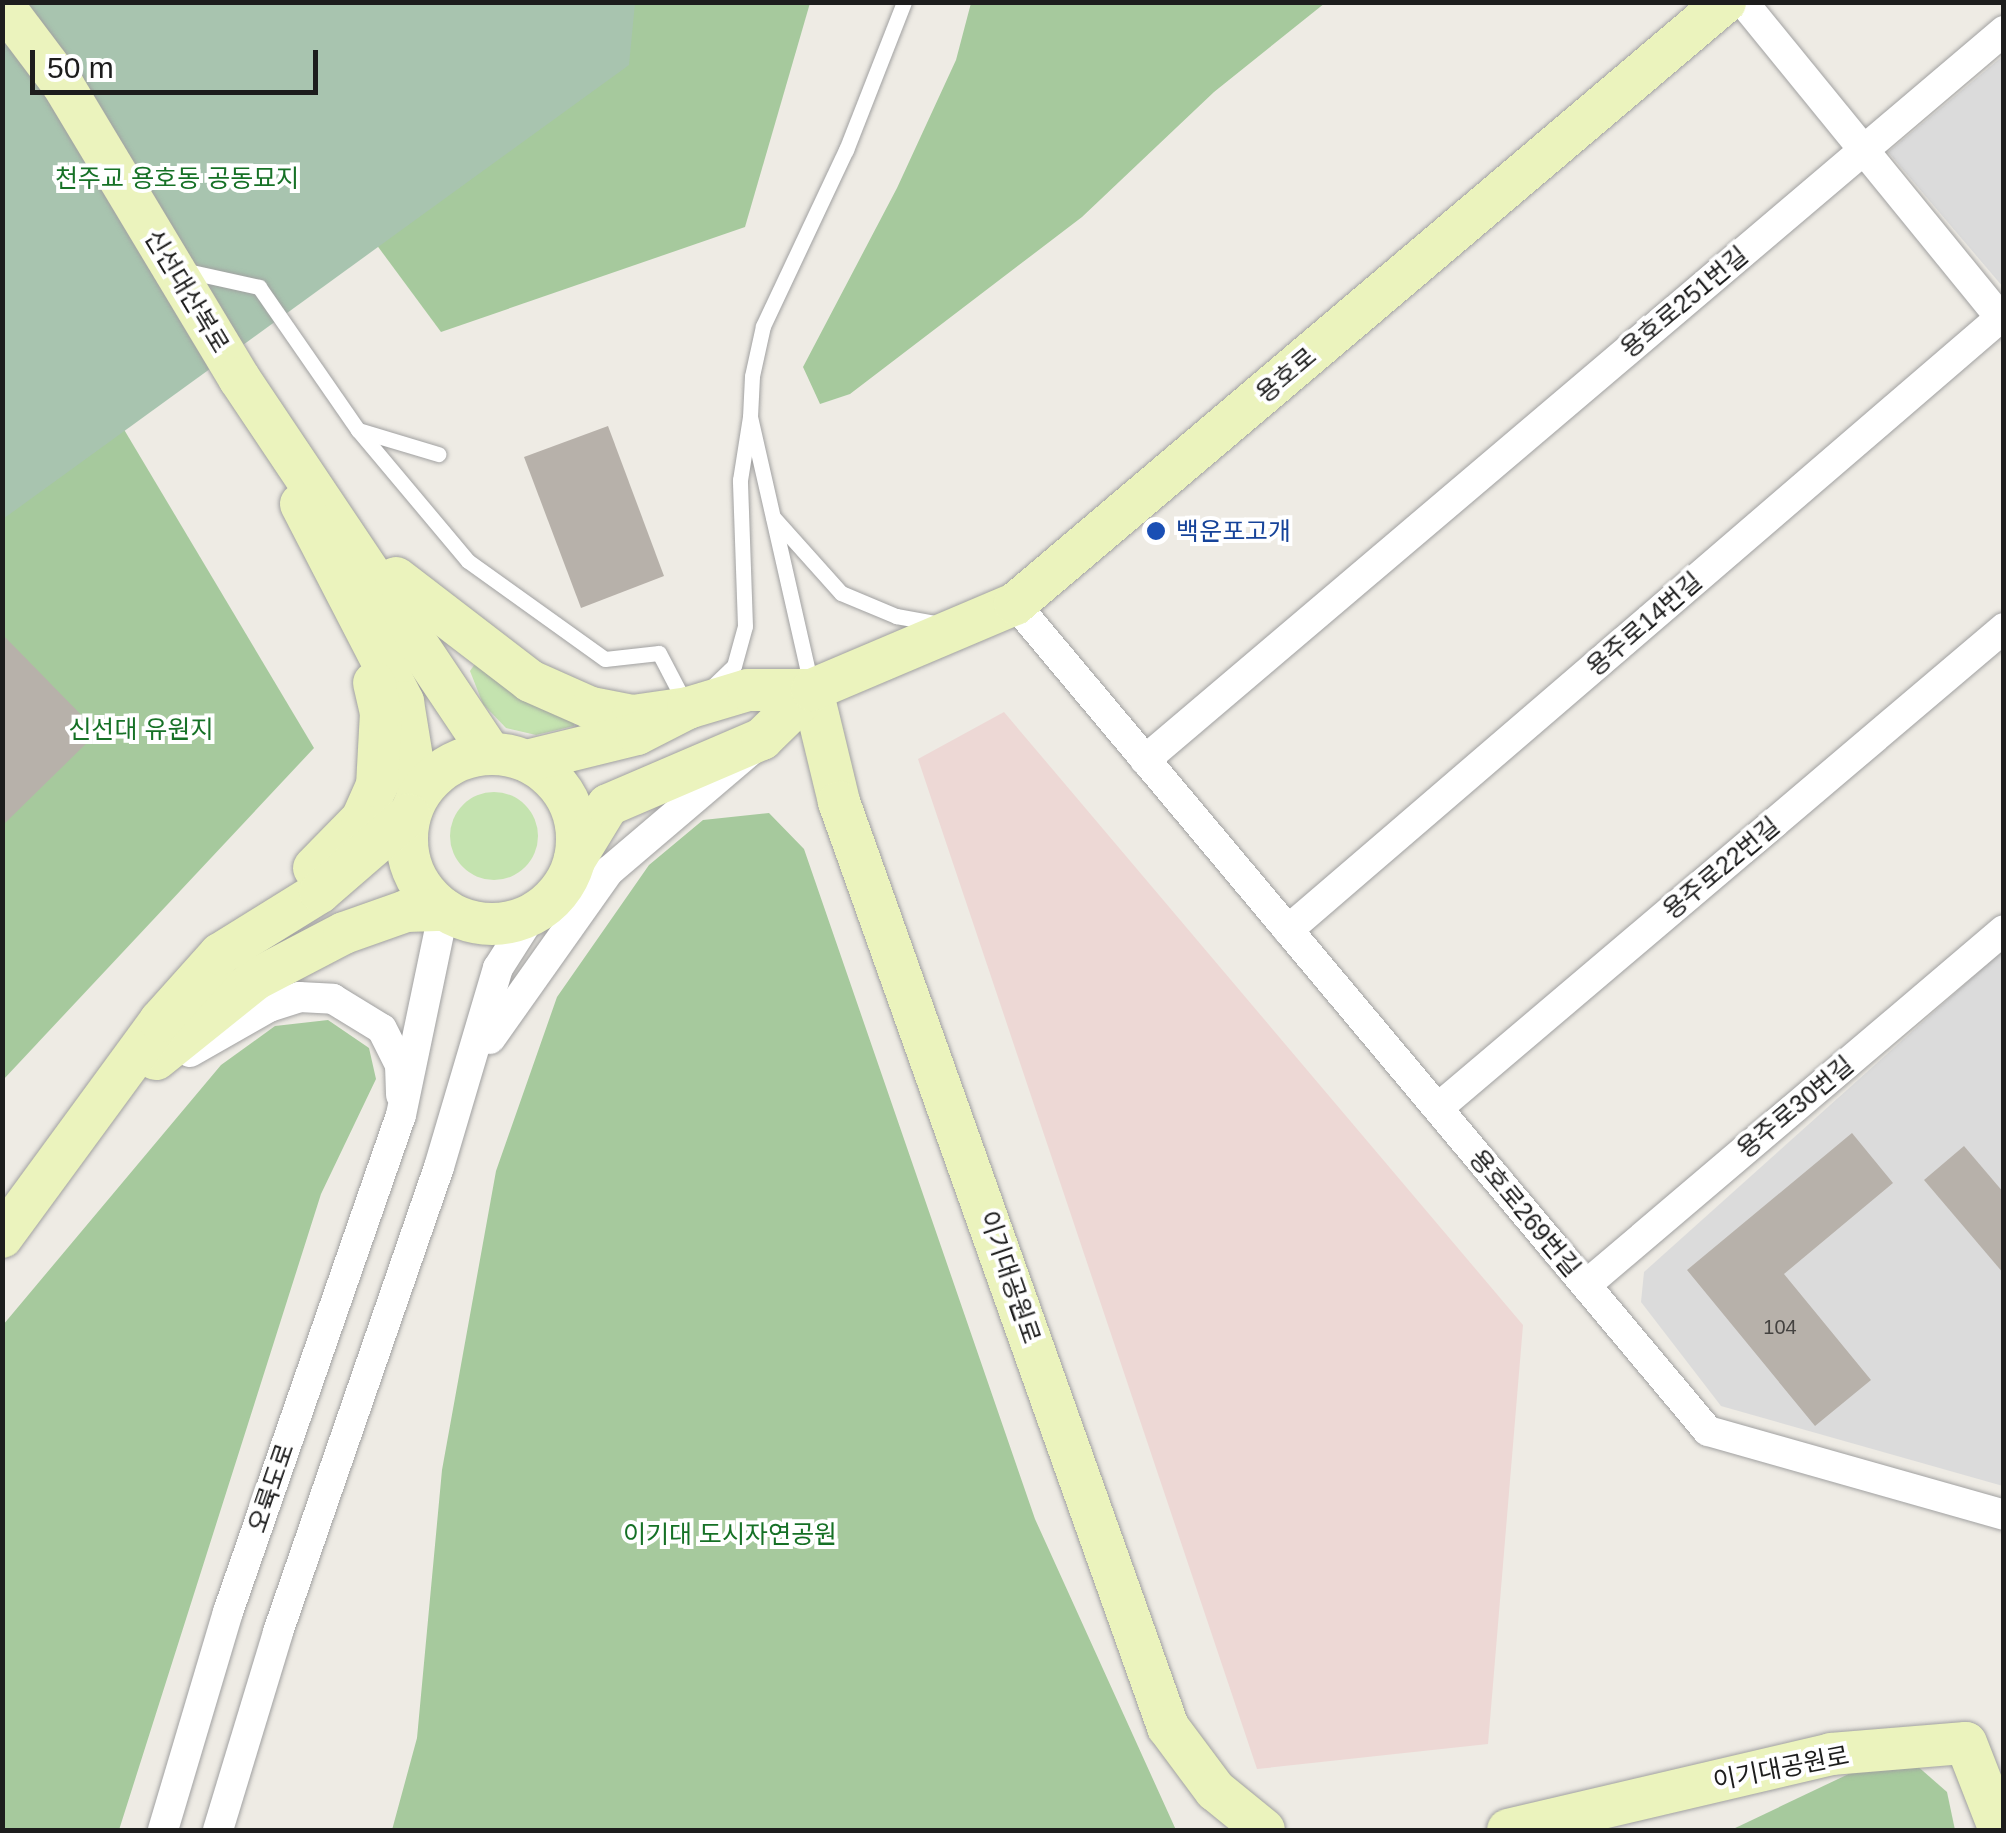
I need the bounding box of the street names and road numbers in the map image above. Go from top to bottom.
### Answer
street label: 신선대산복로 [139,224,235,358]
street label: 용호로251번길 [1614,240,1754,364]
street label: 용호로 [1250,341,1322,409]
street label: 용주로14번길 [1580,566,1708,682]
street label: 용주로22번길 [1657,811,1785,925]
street label: 용주로30번길 [1731,1050,1859,1164]
street label: 용호로269번길 [1463,1143,1587,1283]
street label: 이기대공원로 [973,1207,1047,1347]
street label: 오륙도로 [242,1440,300,1536]
street label: 이기대공원로 [1710,1740,1852,1796]

